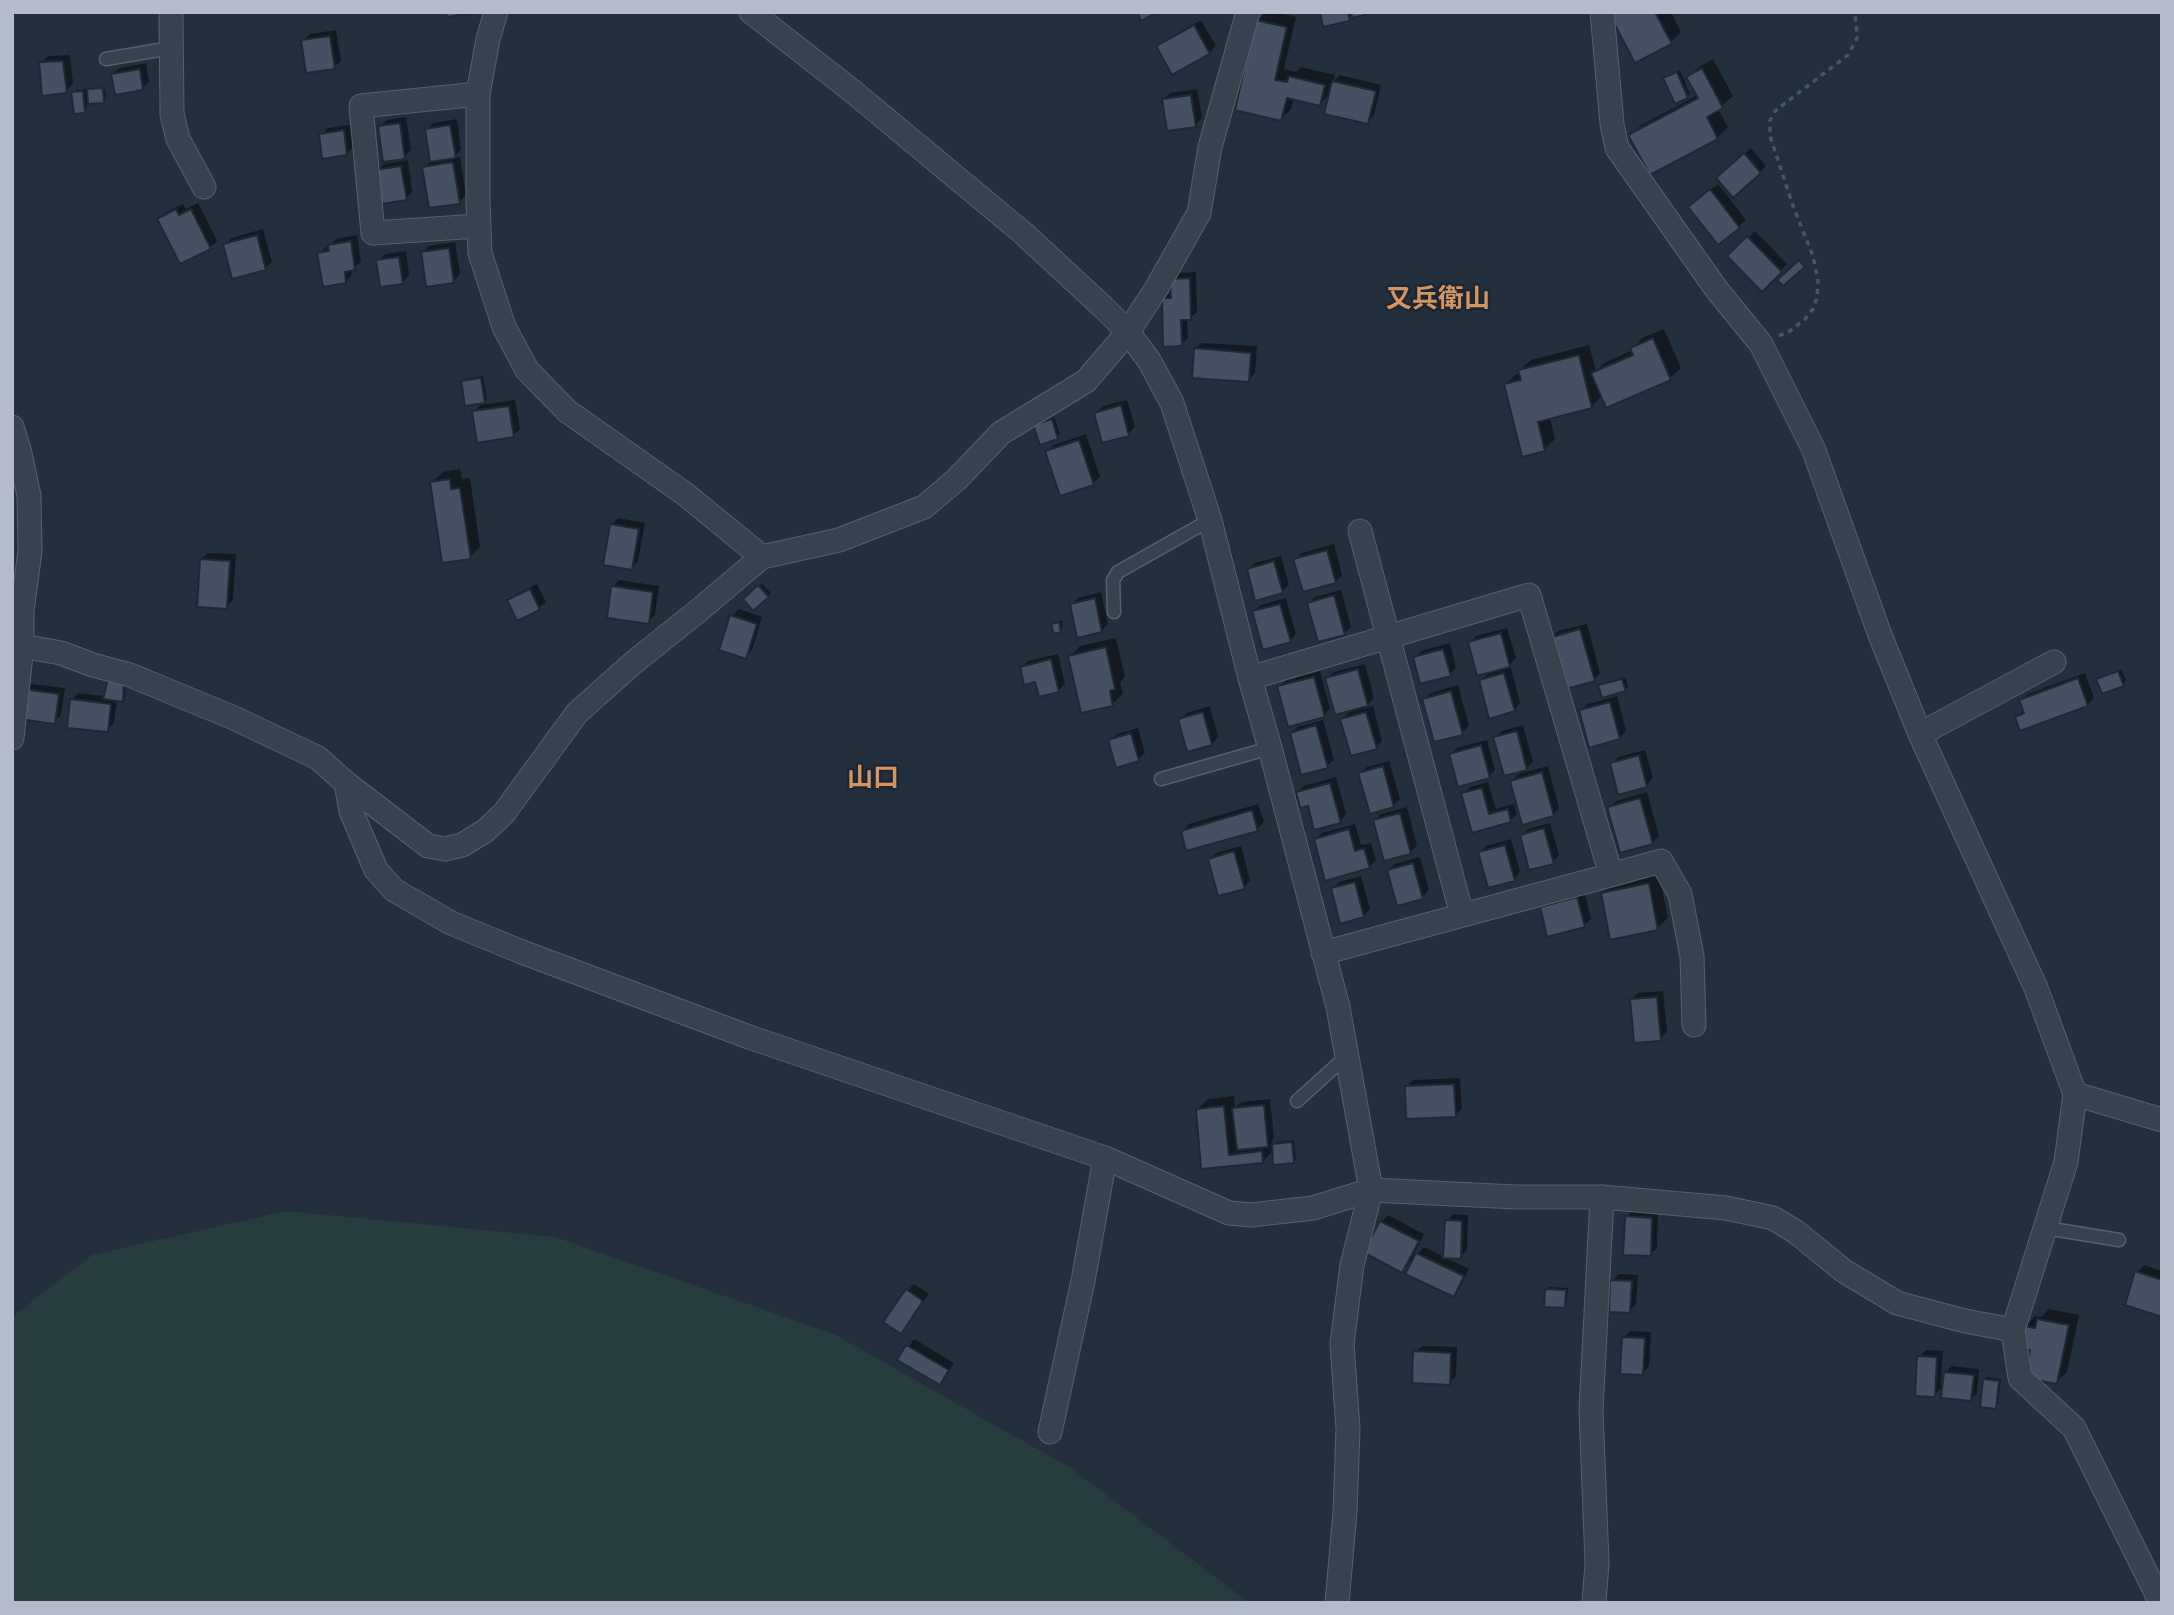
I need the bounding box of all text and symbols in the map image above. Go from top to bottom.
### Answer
district label: 又兵衛山 [1386,284,1490,316]
district label: 山口 [847,763,899,795]

